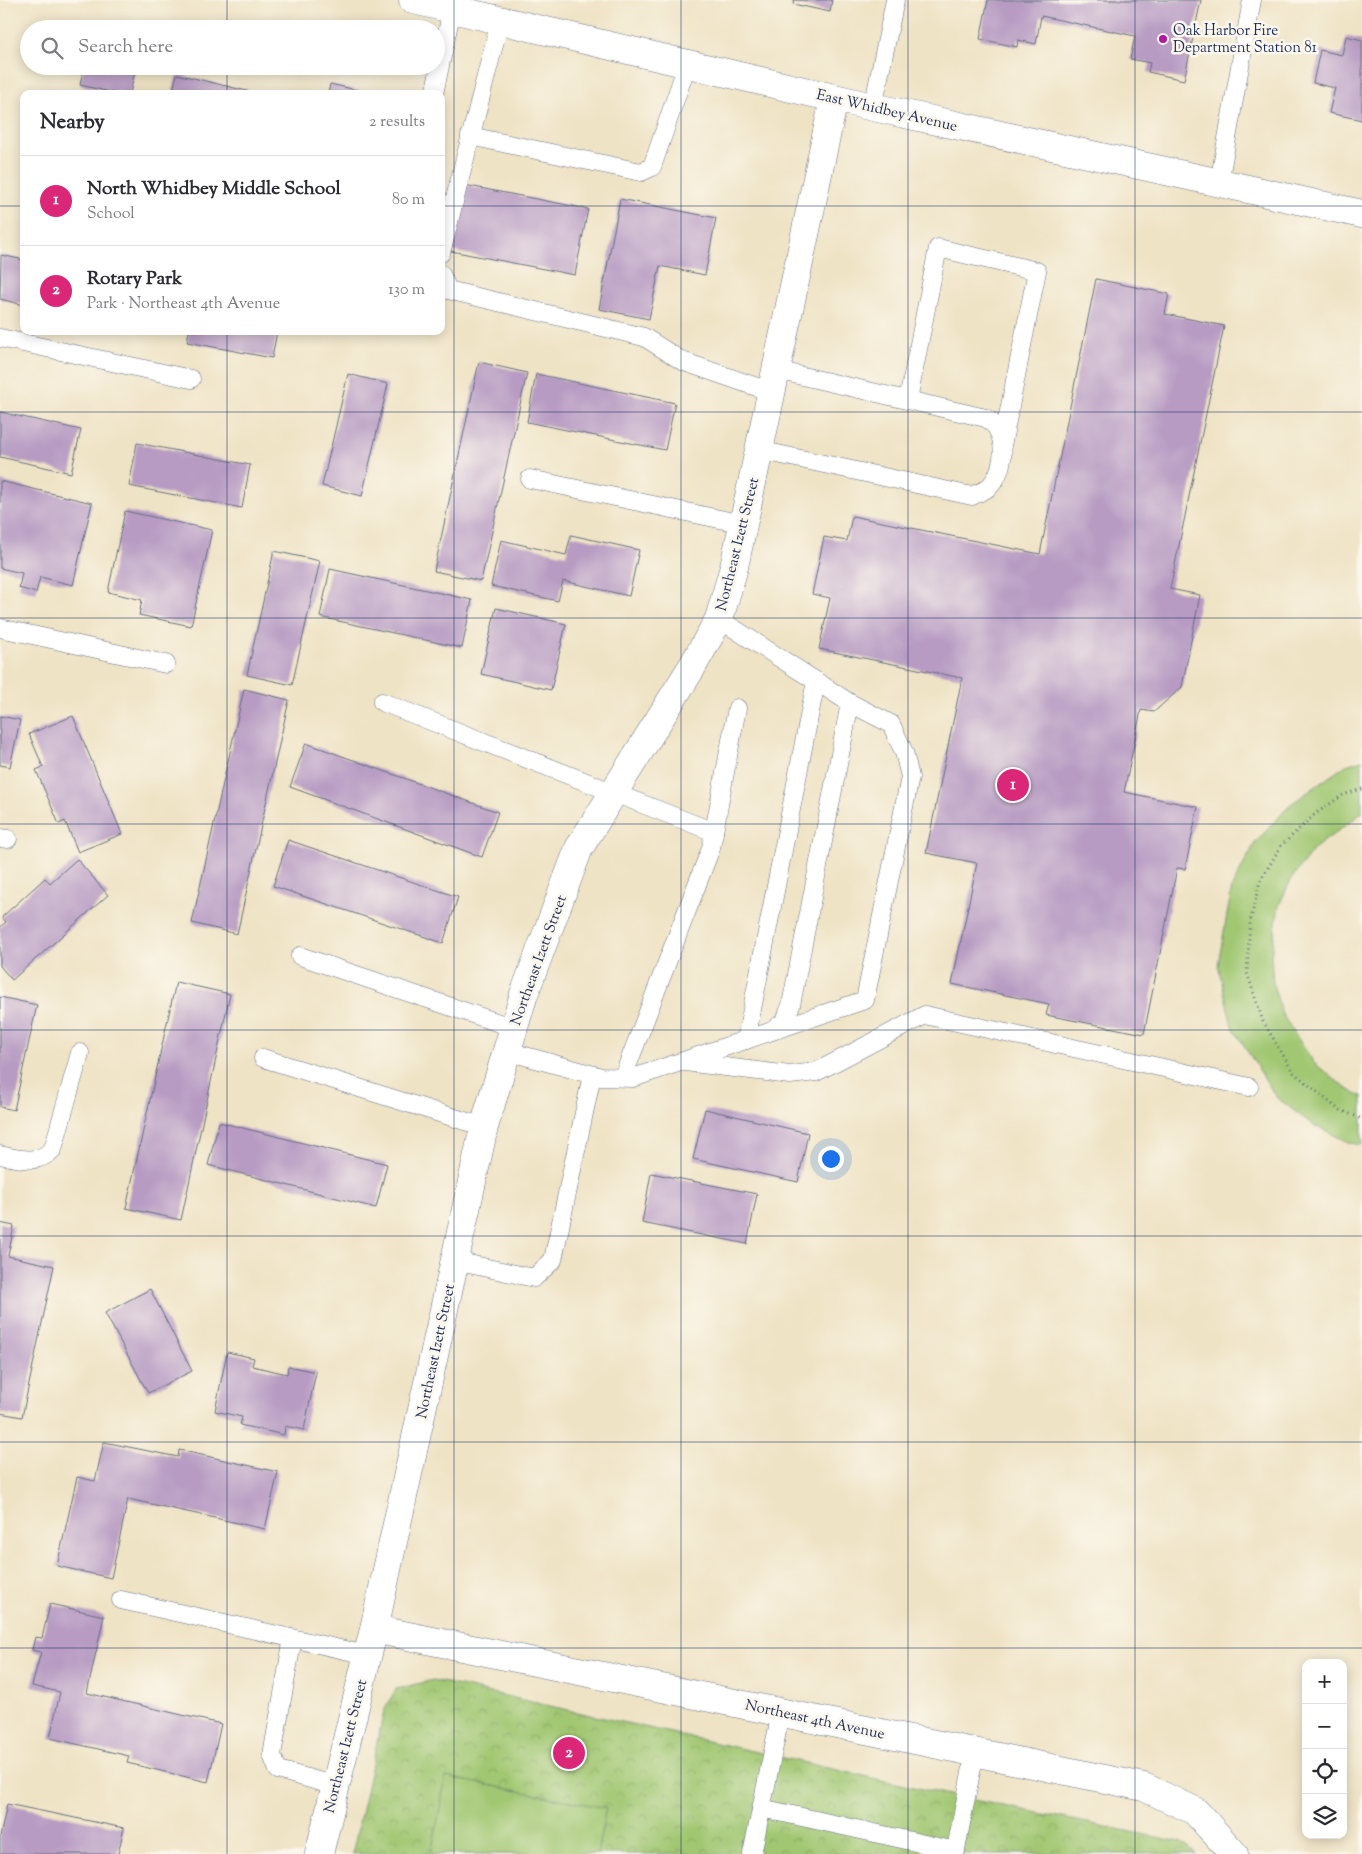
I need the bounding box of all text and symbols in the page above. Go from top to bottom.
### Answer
search box [20,20,445,75]
place label: Oak Harbor Fire Department Station 81 [1173,21,1317,59]
marker: Oak Harbor Fire Department Station 81 [1157,33,1169,45]
icon: search [38,34,66,62]
text: Search here [78,34,173,61]
street label: East Whidbey Avenue [814,85,959,138]
text: Nearby [40,108,105,138]
text: 2 results [369,111,425,134]
text: North Whidbey Middle School [87,176,341,203]
text: 1 [53,189,59,212]
text: 80 m [392,189,425,212]
text: School [87,203,135,226]
text: Rotary Park [87,266,182,293]
text: 2 [52,279,60,302]
text: 130 m [388,279,425,302]
text: Park · Northeast 4th Avenue [87,293,280,316]
street label: Northeast Izett Street [712,475,765,613]
pin: 1 [997,766,1029,804]
street label: Northeast Izett Street [506,892,573,1029]
your location [818,1146,844,1172]
street label: Northeast Izett Street [412,1282,461,1421]
map controls [1302,1659,1347,1839]
button: + [1302,1659,1347,1704]
street label: Northeast Izett Street [320,1677,373,1815]
street label: Northeast 4th Avenue [743,1695,886,1746]
button: − [1302,1704,1347,1749]
pin: 2 [553,1734,585,1772]
button: locate [1302,1749,1347,1794]
button: layers [1302,1794,1347,1839]

